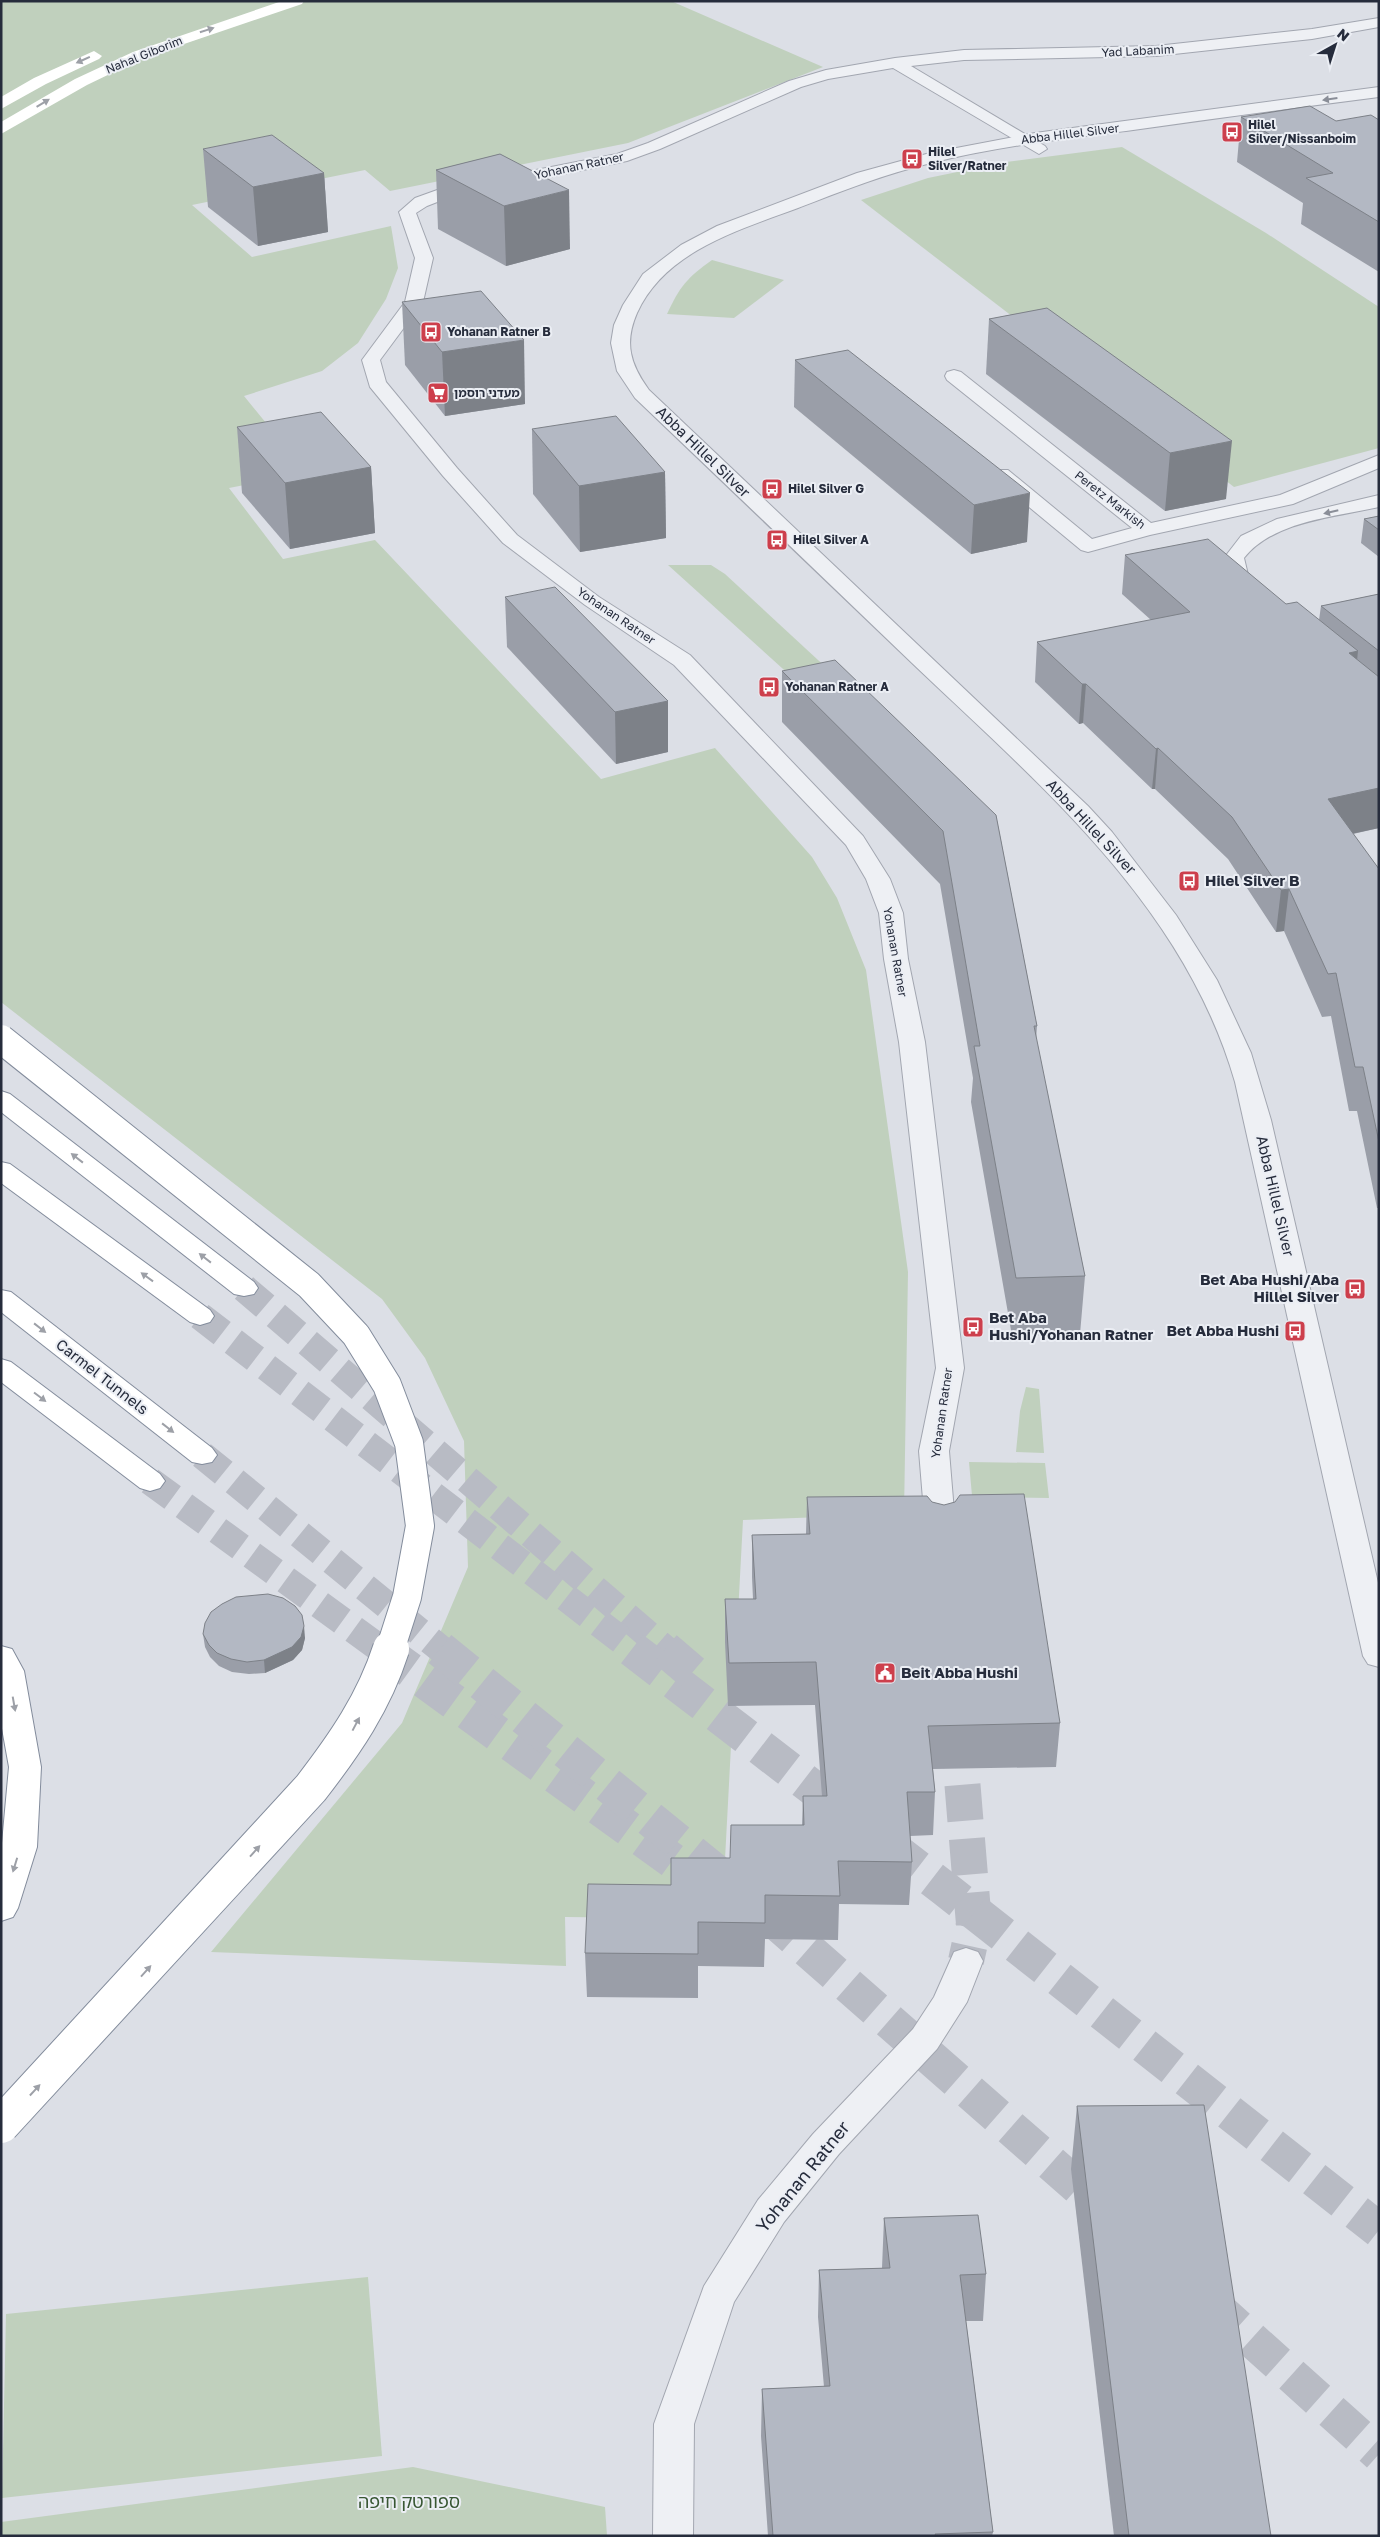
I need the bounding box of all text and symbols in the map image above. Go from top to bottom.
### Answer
north arrow [1310,20,1360,70]
text: N [1334,25,1353,44]
one-way arrow [199,26,214,34]
street label: Nahal Giborim [103,32,184,77]
street label: Yad Labanim [1101,41,1175,60]
one-way arrow [76,57,90,65]
one-way arrow [1322,95,1338,103]
one-way arrow [36,99,49,108]
place label: Hilel Silver/Nissanboim [1248,117,1356,146]
street label: Abba Hillel Silver [1020,120,1120,147]
bus stop icon: Hilel Silver/Nissanboim [1220,120,1244,144]
place label: Hilel Silver/Ratner [928,144,1007,173]
bus stop icon: Hilel Silver/Ratner [900,147,924,171]
street label: Yohanan Ratner [533,149,625,182]
bus stop icon: Yohanan Ratner B [419,320,443,344]
place label: Yohanan Ratner B [447,324,551,339]
supermarket icon: מעדני רוסמן [426,381,450,405]
place label: מעדני רוסמן [454,385,520,400]
street label: Abba Hillel Silver [653,402,755,501]
street label: Peretz Markish [1072,467,1149,532]
bus stop icon: Hilel Silver G [760,477,784,501]
place label: Hilel Silver G [788,481,864,496]
one-way arrow [1324,508,1339,516]
bus stop icon: Hilel Silver A [765,528,789,552]
place label: Hilel Silver A [793,532,869,547]
street label: Yohanan Ratner [574,584,659,647]
bus stop icon: Yohanan Ratner A [757,675,781,699]
place label: Yohanan Ratner A [785,679,889,694]
street label: Abba Hillel Silver [1043,775,1141,878]
bus stop icon: Hilel Silver B [1177,869,1201,893]
place label: Hilel Silver B [1205,871,1300,889]
street label: Yohanan Ratner [880,906,911,998]
street label: Abba Hillel Silver [1253,1134,1299,1258]
one-way arrow [70,1153,84,1163]
one-way arrow [199,1252,212,1263]
place label: Bet Aba Hushi/Aba Hillel Silver [1200,1270,1339,1305]
one-way arrow [140,1272,154,1282]
bus stop icon: Bet Aba Hushi/Aba Hillel Silver [1343,1277,1367,1301]
place label: Bet Aba Hushi/Yohanan Ratner [989,1308,1153,1343]
bus stop icon: Bet Aba Hushi/Yohanan Ratner [961,1315,985,1339]
bus stop icon: Bet Abba Hushi [1283,1319,1307,1343]
place label: Bet Abba Hushi [1166,1321,1279,1339]
one-way arrow [33,1323,46,1334]
street label: Carmel Tunnels [53,1335,152,1418]
street label: Yohanan Ratner [928,1366,955,1459]
one-way arrow [33,1392,46,1403]
one-way arrow [161,1423,175,1433]
public building icon: Beit Abba Hushi [873,1661,897,1685]
place label: Beit Abba Hushi [901,1663,1018,1681]
one-way arrow [10,1696,18,1712]
one-way arrow [352,1717,360,1731]
one-way arrow [249,1845,261,1857]
one-way arrow [10,1857,18,1872]
one-way arrow [140,1964,151,1977]
one-way arrow [29,2084,41,2096]
street label: Yohanan Ratner [751,2116,854,2236]
park label: ספורטק חיפה [358,2490,460,2512]

